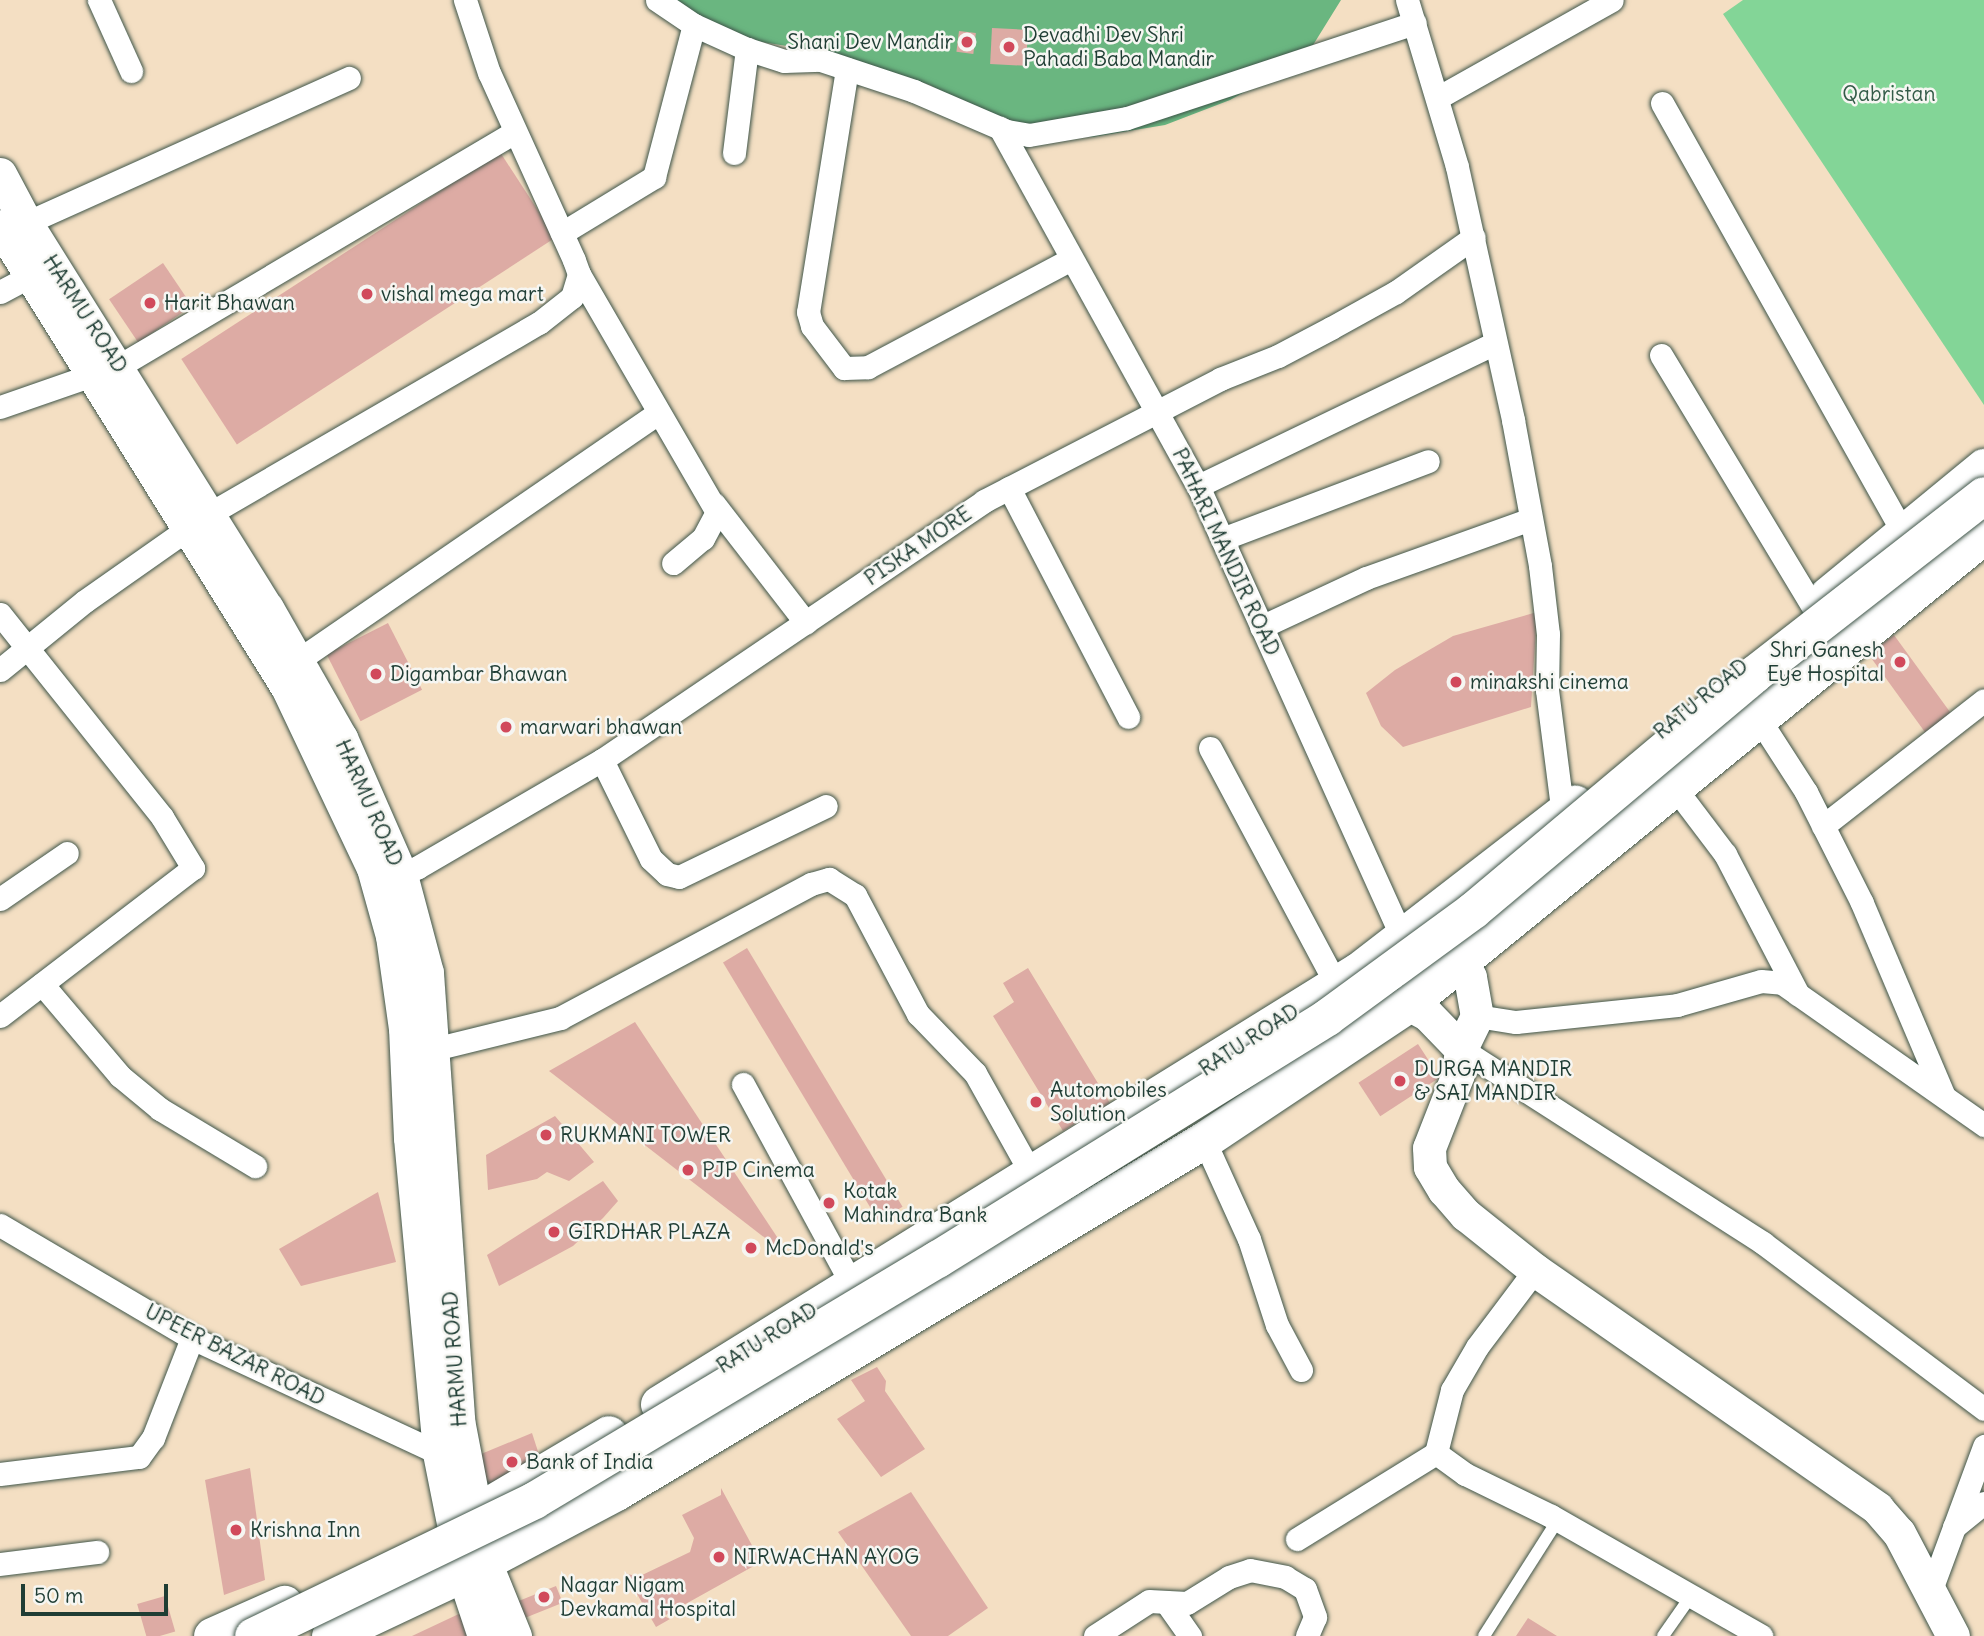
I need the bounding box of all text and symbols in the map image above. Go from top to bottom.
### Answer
place label: Devadhi Dev Shri Pahadi Baba Mandir [1023,22,1214,72]
place label: Shani Dev Mandir [787,29,953,55]
marker: Shani Dev Mandir [959,34,975,50]
marker: Devadhi Dev Shri Pahadi Baba Mandir [1001,39,1017,55]
park label: Qabristan [1842,81,1936,107]
street label: HARMU ROAD [37,250,133,378]
place label: vishal mega mart [381,281,544,307]
marker: vishal mega mart [359,286,375,302]
place label: Harit Bhawan [164,290,295,316]
marker: Harit Bhawan [142,295,158,311]
street label: PAHARI MANDIR ROAD [1167,444,1285,660]
street label: PISKA MORE [860,501,976,591]
place label: Shri Ganesh Eye Hospital [1767,637,1884,687]
marker: Shri Ganesh Eye Hospital [1890,652,1910,672]
street label: RATU ROAD [1649,653,1753,745]
place label: Digambar Bhawan [390,661,567,687]
marker: Digambar Bhawan [368,666,384,682]
place label: minakshi cinema [1470,669,1629,695]
marker: minakshi cinema [1448,674,1464,690]
place label: marwari bhawan [520,714,682,740]
marker: marwari bhawan [498,719,514,735]
street label: HARMU ROAD [330,736,408,870]
street label: RATU ROAD [1194,998,1304,1082]
place label: DURGA MANDIR & SAI MANDIR [1414,1056,1572,1106]
marker: DURGA MANDIR & SAI MANDIR [1392,1073,1408,1089]
place label: Automobiles Solution [1050,1077,1167,1127]
marker: Automobiles Solution [1028,1094,1044,1110]
place label: RUKMANI TOWER [560,1122,731,1148]
marker: RUKMANI TOWER [538,1127,554,1143]
place label: PJP Cinema [702,1157,815,1183]
marker: PJP Cinema [680,1162,696,1178]
place label: Kotak Mahindra Bank [843,1178,987,1228]
marker: Kotak Mahindra Bank [821,1195,837,1211]
place label: GIRDHAR PLAZA [568,1219,730,1245]
marker: GIRDHAR PLAZA [546,1224,562,1240]
place label: McDonald's [765,1235,874,1261]
marker: McDonald's [743,1240,759,1256]
street label: HARMU ROAD [438,1290,472,1428]
street label: RATU ROAD [712,1297,822,1379]
street label: UPEER BAZAR ROAD [141,1299,329,1411]
place label: Bank of India [526,1449,653,1475]
marker: Bank of India [504,1454,520,1470]
place label: Krishna Inn [250,1517,360,1543]
marker: Krishna Inn [228,1522,244,1538]
place label: NIRWACHAN AYOG [733,1544,919,1570]
marker: NIRWACHAN AYOG [711,1549,727,1565]
scale bar [24,1570,172,1614]
place label: Nagar Nigam Devkamal Hospital [560,1572,736,1622]
text: 50 m [34,1582,83,1609]
marker: Nagar Nigam Devkamal Hospital [534,1587,554,1607]

